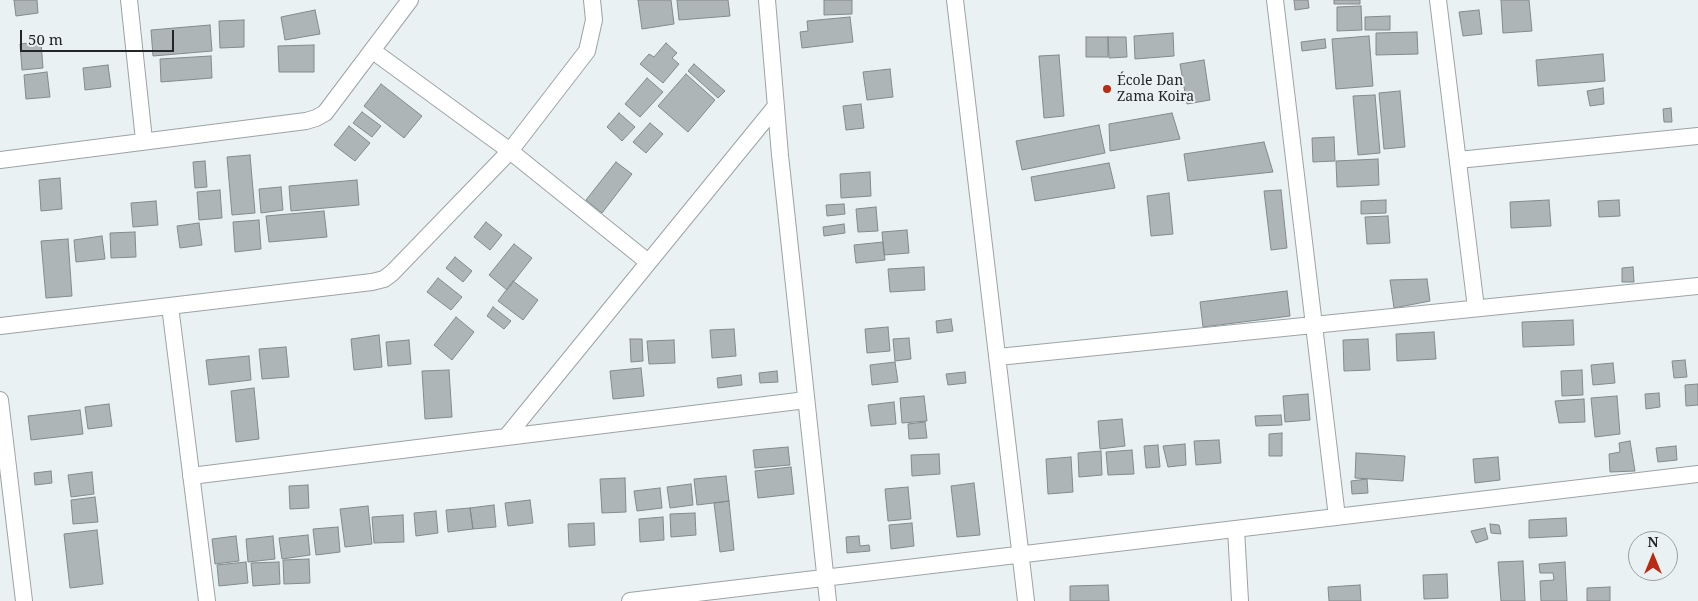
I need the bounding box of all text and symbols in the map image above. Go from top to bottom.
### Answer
scale bar [22,20,176,52]
text: 50 m [28,29,63,49]
place label: École Dan Zama Koira [1117,73,1194,105]
marker: École Dan Zama Koira [1101,83,1113,95]
north arrow [1628,531,1678,581]
text: N [1647,532,1659,551]

